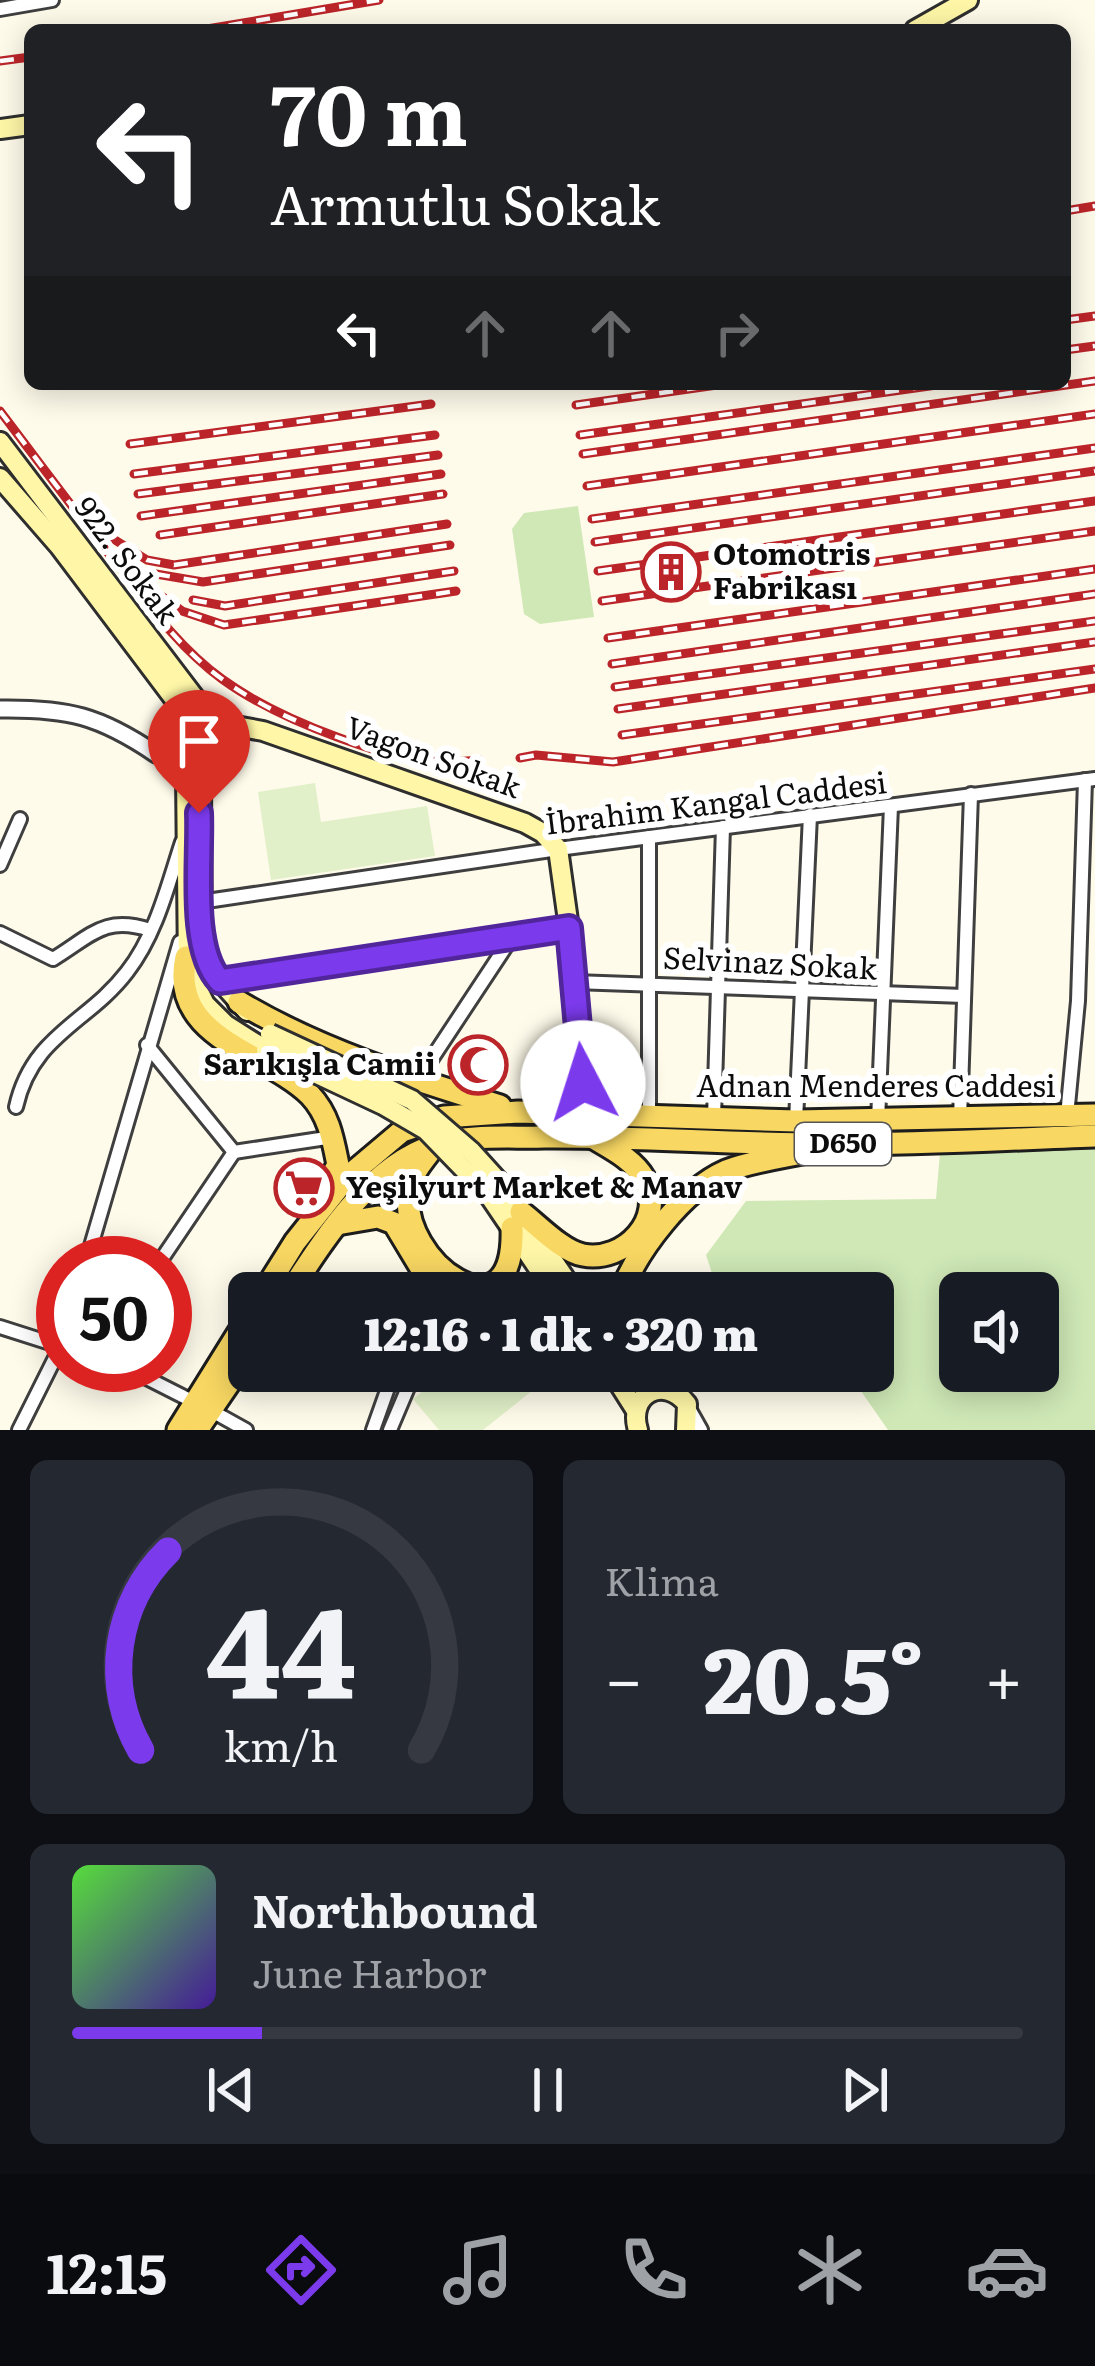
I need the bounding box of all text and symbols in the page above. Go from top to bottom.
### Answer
text: 70 m [270,47,468,172]
icon: left [72,72,228,228]
text: Armutlu Sokak [270,161,660,242]
icon: left [326,300,392,366]
icon: ahead [452,300,518,366]
icon: ahead [578,300,644,366]
icon: right [704,300,770,366]
street label: 922. Sokak [66,486,191,633]
place label: Otomotris Fabrikası [713,530,871,608]
building icon: Otomotris Fabrikası [640,541,702,603]
pin [148,690,250,813]
street label: Vagon Sokak [340,703,528,807]
icon: arrive [166,708,232,774]
street label: İbrahim Kangal Caddesi [542,758,889,844]
street label: Selvinaz Sokak [662,933,879,989]
position arrow [520,1020,646,1146]
mosque icon: Sarıkışla Camii [447,1034,509,1096]
place label: Sarıkışla Camii [203,1040,436,1084]
street label: Adnan Menderes Caddesi [696,1062,1056,1106]
road number: D650 [795,1123,891,1165]
supermarket icon: Yeşilyurt Market & Manav [273,1157,335,1219]
place label: Yeşilyurt Market & Manav [346,1163,743,1207]
speed limit sign: 50 [36,1236,192,1392]
map controls [939,1272,1059,1392]
button: sound [939,1272,1059,1392]
text: 12:16 · 1 dk · 320 m [364,1298,758,1365]
text: Klima [605,1550,719,1608]
text: 44 [206,1552,357,1737]
text: 20.5° [704,1608,924,1742]
text: − [605,1626,643,1724]
text: + [985,1626,1023,1724]
text: km/h [224,1712,338,1775]
text: Northbound [252,1875,538,1942]
text: June Harbor [252,1942,487,2000]
icon: previous [198,2057,264,2123]
icon: pause [515,2057,581,2123]
icon: next [832,2057,898,2123]
icon: directions [259,2228,343,2312]
icon: music [436,2228,520,2312]
icon: phone [612,2228,696,2312]
icon: climate [788,2228,872,2312]
icon: car [965,2228,1049,2312]
text: 12:15 [46,2230,167,2311]

